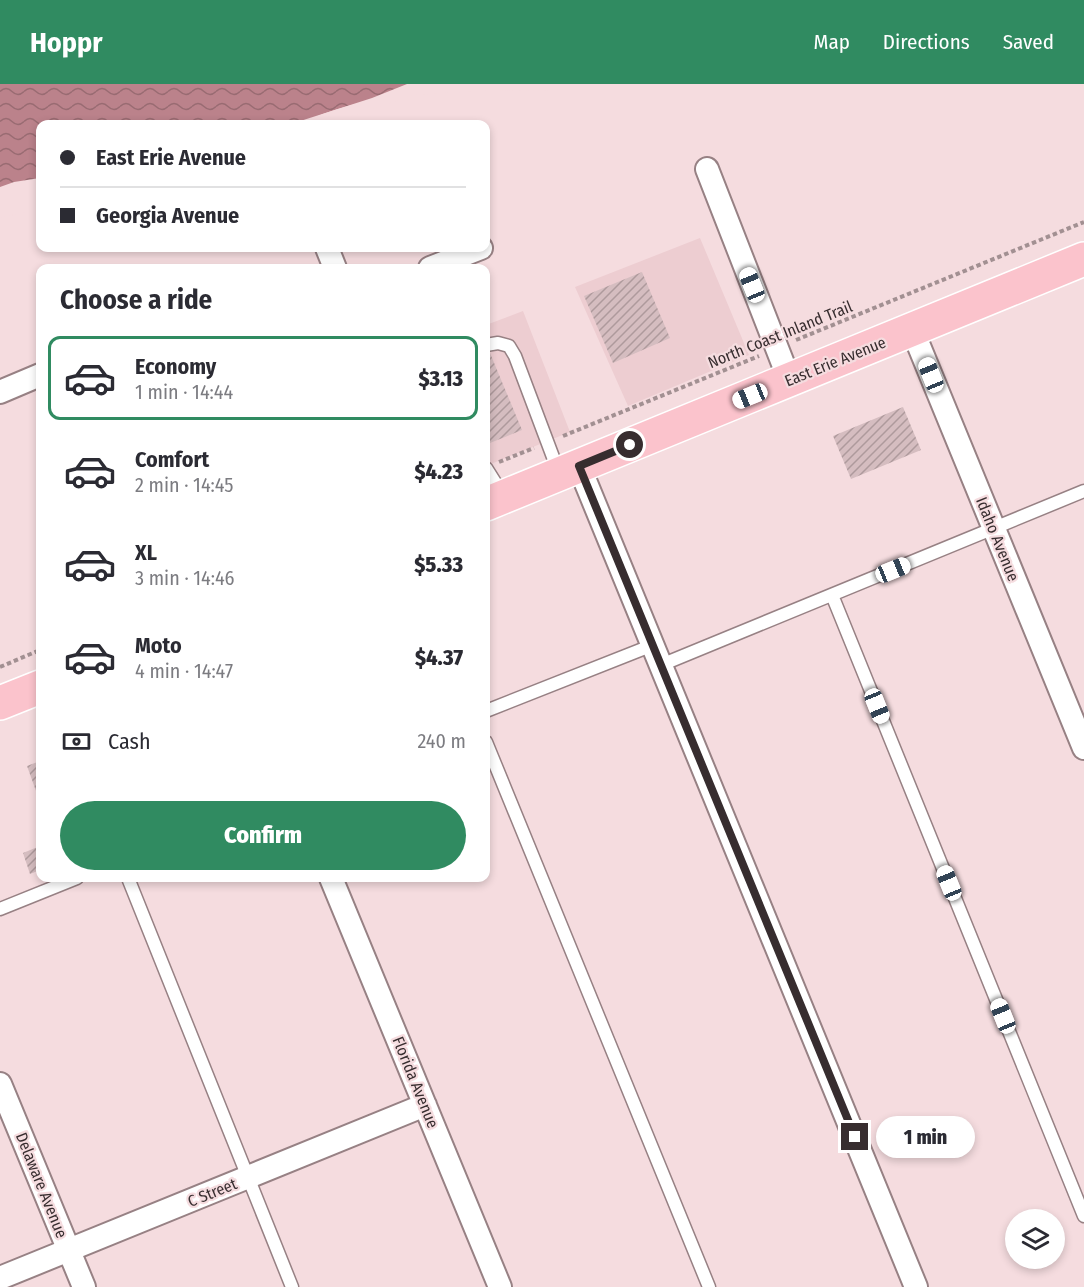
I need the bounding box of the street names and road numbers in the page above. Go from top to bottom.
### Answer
street label: North Coast Inland Trail [705,297,855,372]
street label: East Erie Avenue [782,332,889,390]
street label: Idaho Avenue [972,494,1023,584]
street label: Florida Avenue [389,1034,443,1131]
street label: Delaware Avenue [12,1130,71,1241]
street label: C Street [185,1174,240,1211]

